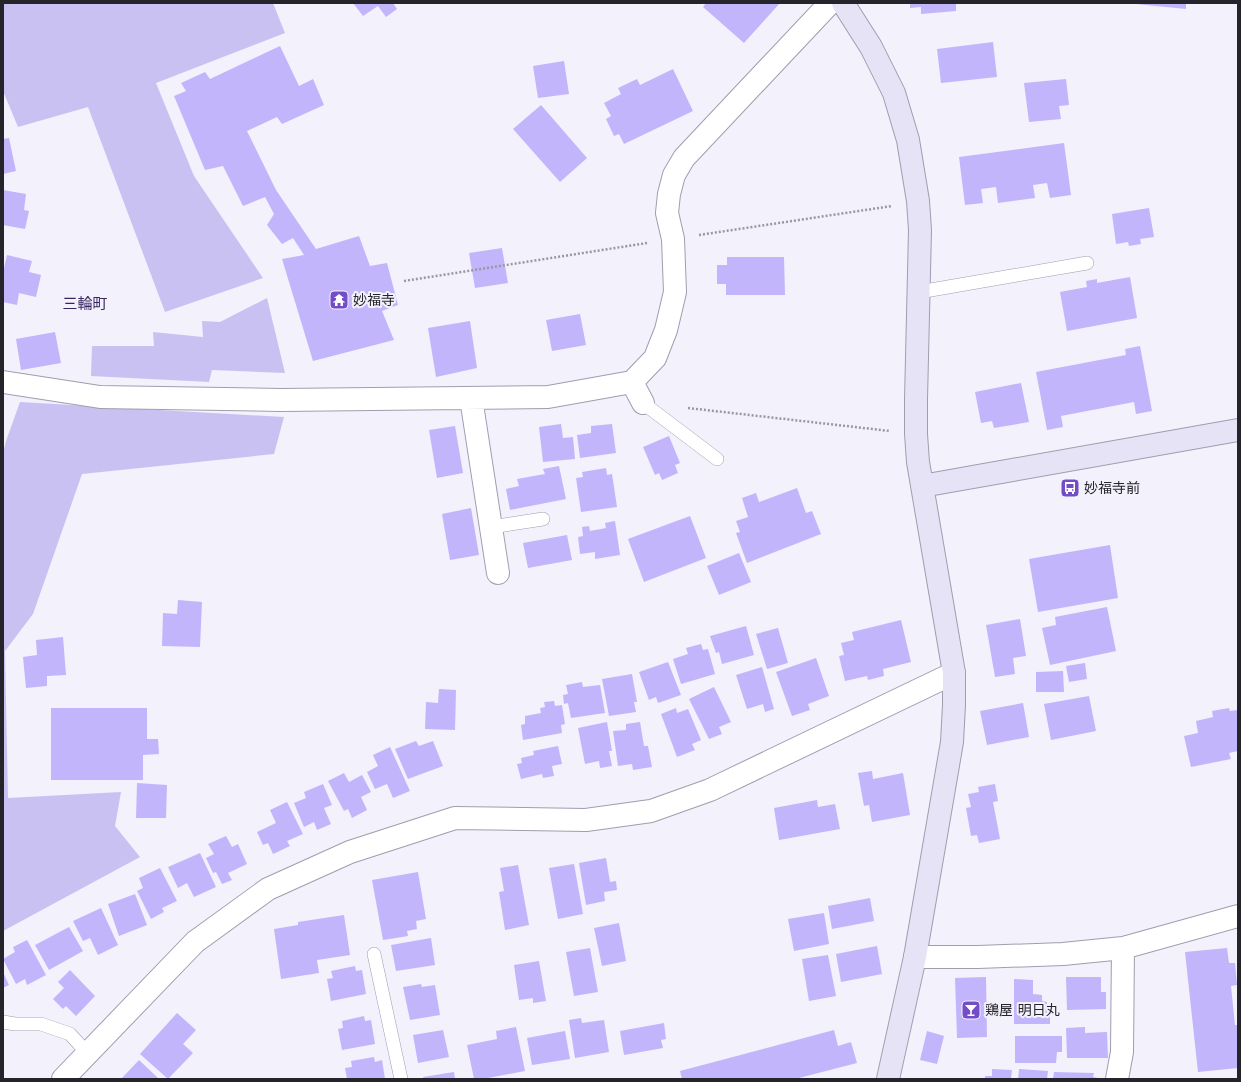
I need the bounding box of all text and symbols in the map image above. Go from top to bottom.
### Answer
temple icon: 妙福寺 [328,289,350,311]
place label: 妙福寺 [353,292,395,308]
district label: 三輪町 [62,295,108,313]
bus stop icon: 妙福寺前 [1059,477,1081,499]
place label: 妙福寺前 [1084,480,1140,496]
bar icon: 鶏屋 明日丸 [960,999,982,1021]
place label: 鶏屋 明日丸 [985,1002,1060,1018]

